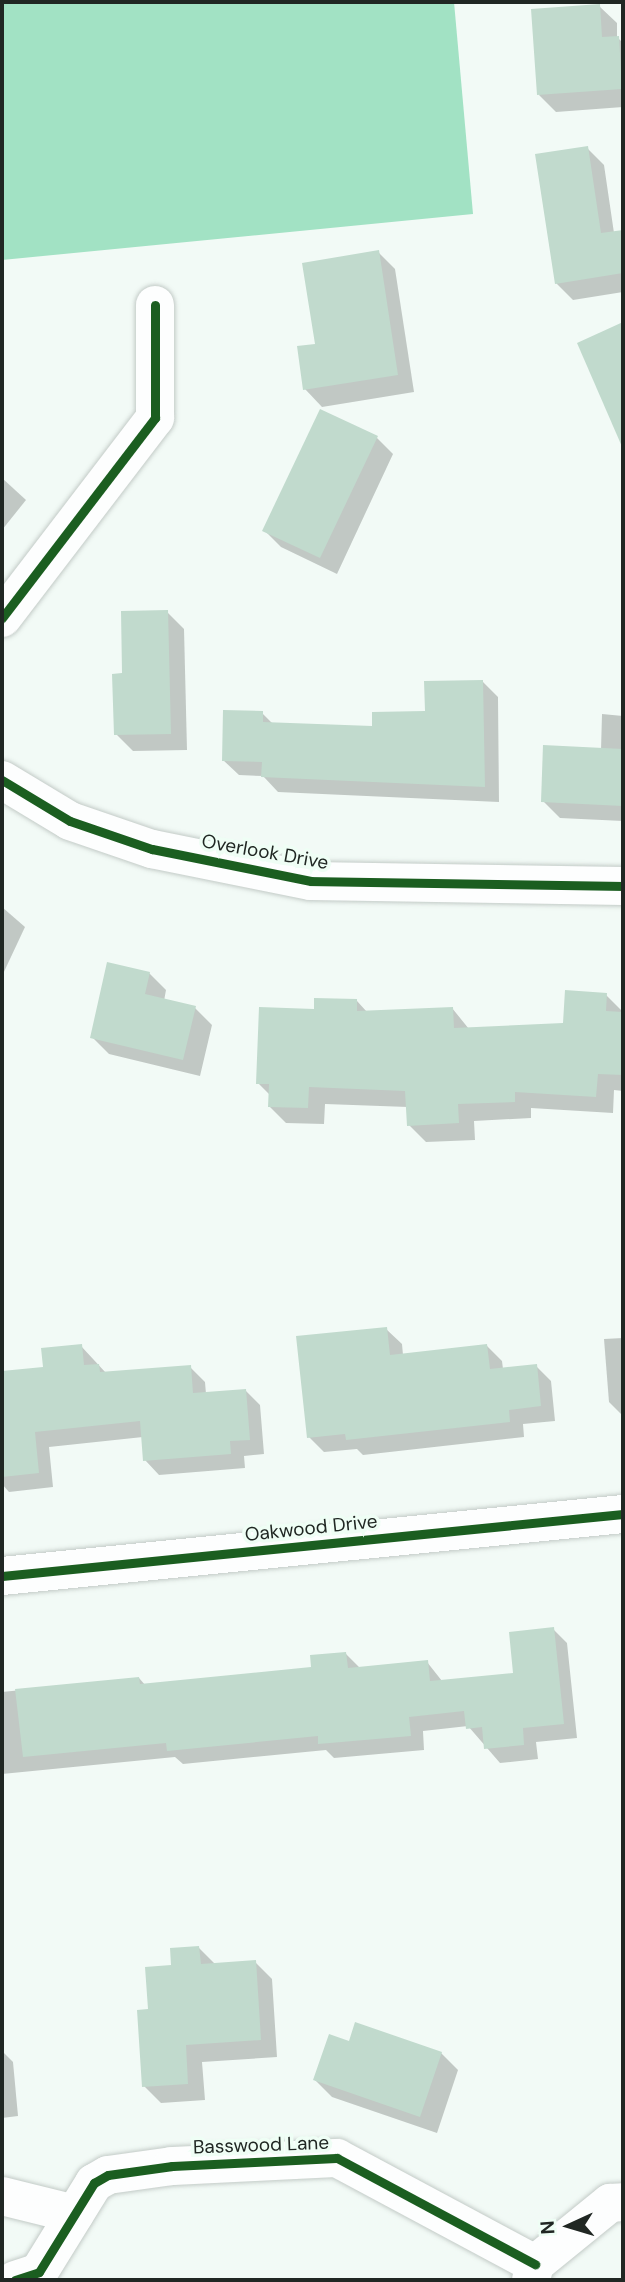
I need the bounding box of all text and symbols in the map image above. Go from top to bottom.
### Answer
street label: Overlook Drive [200,830,330,874]
street label: Oakwood Drive [244,1510,378,1546]
street label: Basswood Lane [193,2131,329,2159]
north arrow [534,2191,604,2261]
text: N [535,2220,561,2235]

